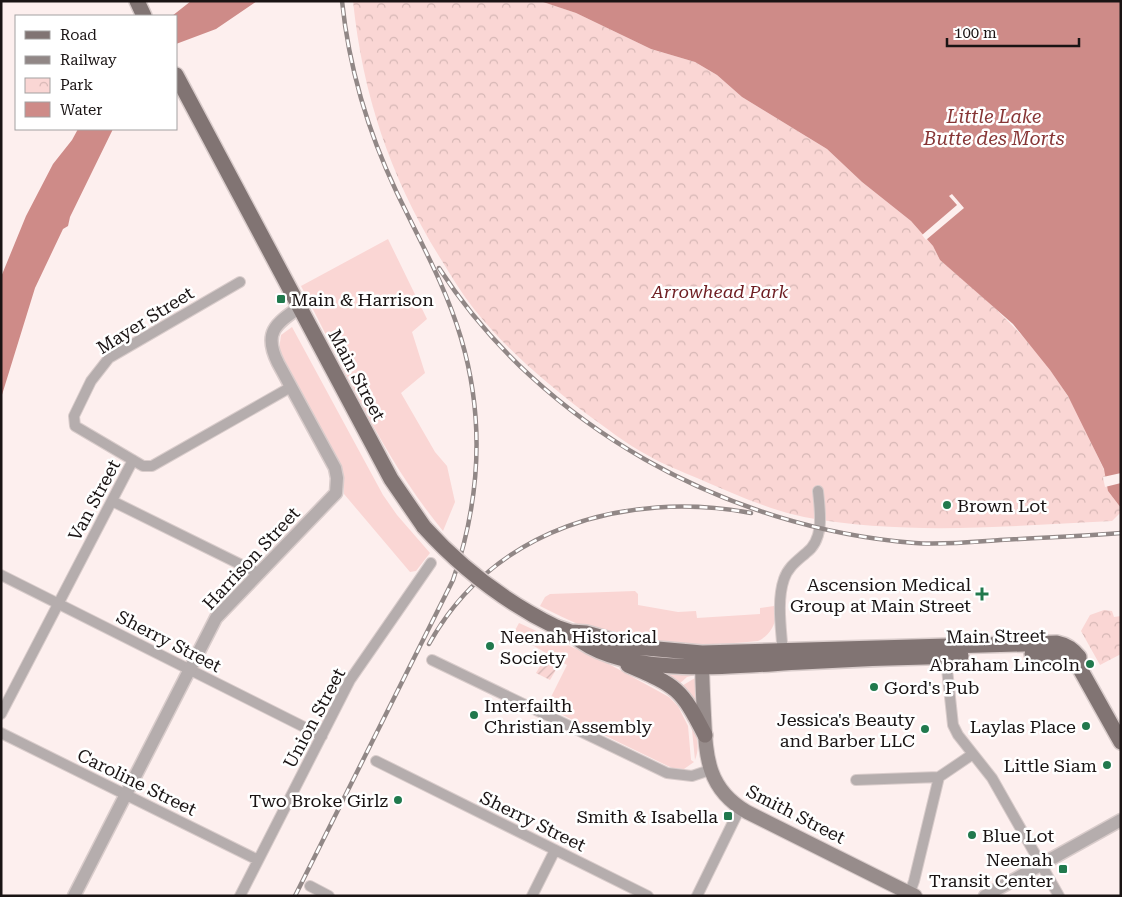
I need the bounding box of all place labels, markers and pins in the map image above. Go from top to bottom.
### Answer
place label: Main & Harrison [291,289,434,310]
marker: Main & Harrison [275,293,287,305]
place label: Brown Lot [957,495,1047,516]
marker: Brown Lot [941,499,953,511]
place label: Ascension Medical Group at Main Street [790,574,971,616]
marker: Ascension Medical Group at Main Street [975,587,989,601]
place label: Neenah Historical Society [500,626,658,668]
marker: Neenah Historical Society [484,640,496,652]
place label: Abraham Lincoln [929,654,1080,675]
marker: Abraham Lincoln [1084,658,1096,670]
place label: Gord's Pub [884,677,979,698]
marker: Gord's Pub [868,681,880,693]
place label: Interfailth Christian Assembly [484,695,653,737]
marker: Interfailth Christian Assembly [468,709,480,721]
place label: Jessica's Beauty and Barber LLC [777,709,915,751]
place label: Laylas Place [970,716,1076,737]
marker: Laylas Place [1080,720,1092,732]
marker: Jessica's Beauty and Barber LLC [919,723,931,735]
place label: Little Siam [1003,755,1097,776]
marker: Little Siam [1101,759,1113,771]
place label: Two Broke Girlz [249,790,389,811]
marker: Two Broke Girlz [392,794,404,806]
place label: Smith & Isabella [577,806,718,827]
marker: Smith & Isabella [722,810,734,822]
place label: Blue Lot [982,825,1055,846]
marker: Blue Lot [966,829,978,841]
place label: Neenah Transit Center [929,849,1053,891]
marker: Neenah Transit Center [1057,863,1069,875]

